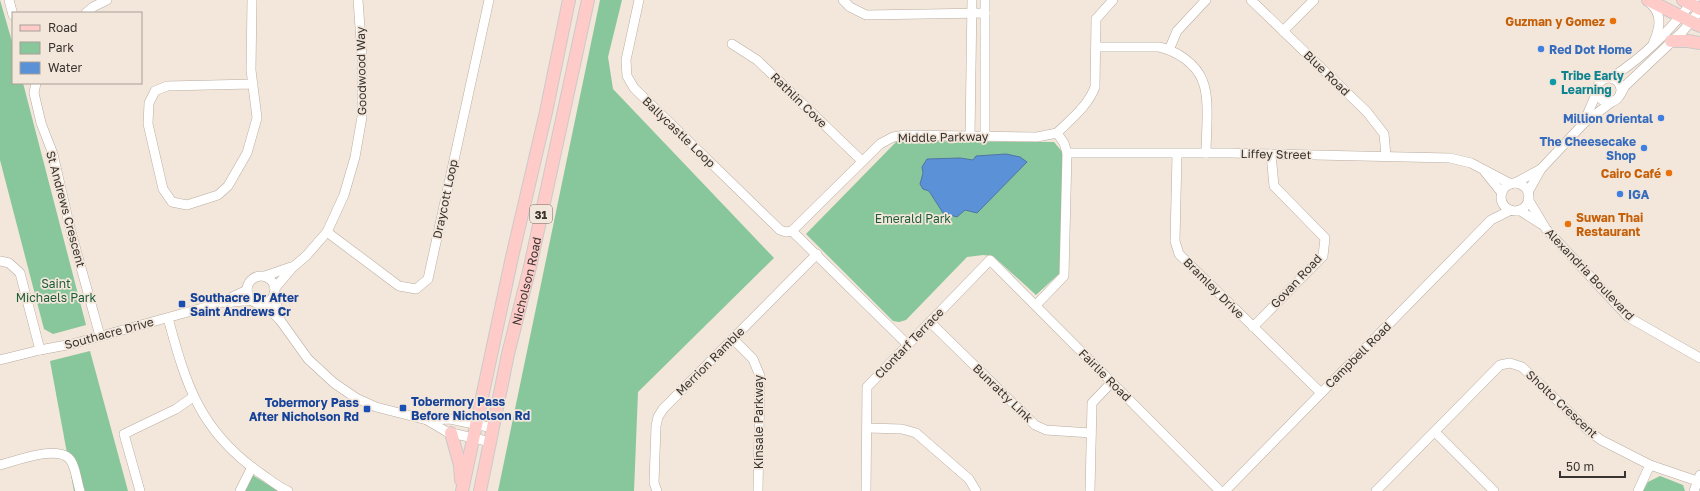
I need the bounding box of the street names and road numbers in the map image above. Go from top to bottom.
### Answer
street label: Goodwood Way [353,26,369,116]
street label: Blue Road [1301,47,1353,99]
street label: Rathlin Cove [768,69,830,131]
street label: Ballycastle Loop [639,93,719,171]
street label: Middle Parkway [897,129,989,145]
street label: Liffey Street [1240,146,1312,162]
street label: St Andrews Crescent [43,149,89,269]
street label: Draycott Loop [429,158,461,240]
road number: 31 [530,205,552,223]
street label: Alexandria Boulevard [1542,225,1638,323]
street label: Nicholson Road [508,235,544,327]
street label: Govan Road [1267,251,1325,311]
street label: Bramley Drive [1180,254,1248,322]
street label: Clontarf Terrace [871,304,947,382]
street label: Southacre Drive [63,314,155,352]
street label: Campbell Road [1322,319,1394,391]
street label: Merrion Ramble [673,324,747,398]
street label: Fairlie Road [1076,346,1134,404]
street label: Bunratty Link [970,361,1036,425]
street label: Sholto Crescent [1523,367,1601,441]
street label: Kinsale Parkway [751,374,766,469]

